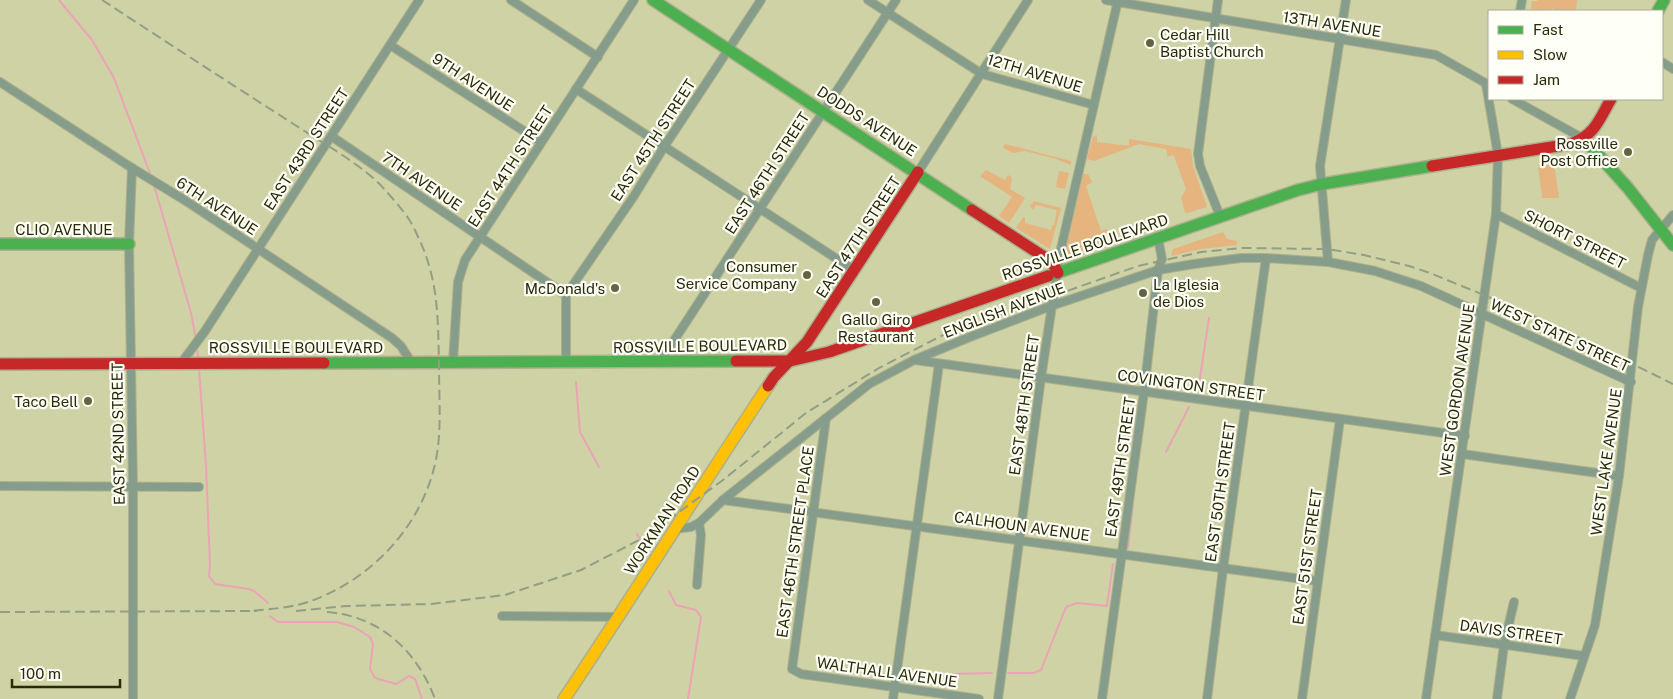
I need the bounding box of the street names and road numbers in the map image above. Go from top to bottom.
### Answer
street label: 13TH AVENUE [1282,8,1382,40]
street label: 9TH AVENUE [429,50,517,114]
street label: 12TH AVENUE [985,50,1085,96]
street label: EAST 45TH STREET [607,76,699,204]
street label: DODDS AVENUE [814,82,920,160]
street label: EAST 43RD STREET [260,85,352,213]
street label: EAST 44TH STREET [464,102,556,230]
street label: EAST 46TH STREET [721,109,813,237]
street label: 7TH AVENUE [379,148,465,214]
street label: EAST 47TH STREET [812,173,904,301]
street label: 6TH AVENUE [173,174,261,238]
street label: SHORT STREET [1521,206,1629,272]
street label: ROSSVILLE BOULEVARD [1000,211,1170,283]
street label: CLIO AVENUE [15,221,113,238]
street label: ENGLISH AVENUE [941,279,1067,341]
street label: WEST STATE STREET [1488,295,1632,375]
street label: WEST GORDON AVENUE [1436,303,1478,477]
street label: EAST 48TH STREET [1006,333,1042,476]
street label: ROSSVILLE BOULEVARD [613,336,787,356]
street label: ROSSVILLE BOULEVARD [209,339,383,356]
street label: EAST 42ND STREET [108,363,128,505]
street label: COVINGTON STREET [1116,366,1266,404]
street label: WEST LAKE AVENUE [1587,387,1625,537]
street label: EAST 49TH STREET [1102,396,1138,538]
street label: EAST 50TH STREET [1202,421,1238,563]
street label: EAST 46TH STREET PLACE [773,445,817,639]
street label: WORKMAN ROAD [621,463,703,577]
street label: EAST 51ST STREET [1289,488,1325,626]
street label: CALHOUN AVENUE [953,508,1091,544]
street label: DAVIS STREET [1458,616,1564,648]
street label: WALTHALL AVENUE [816,654,958,690]

